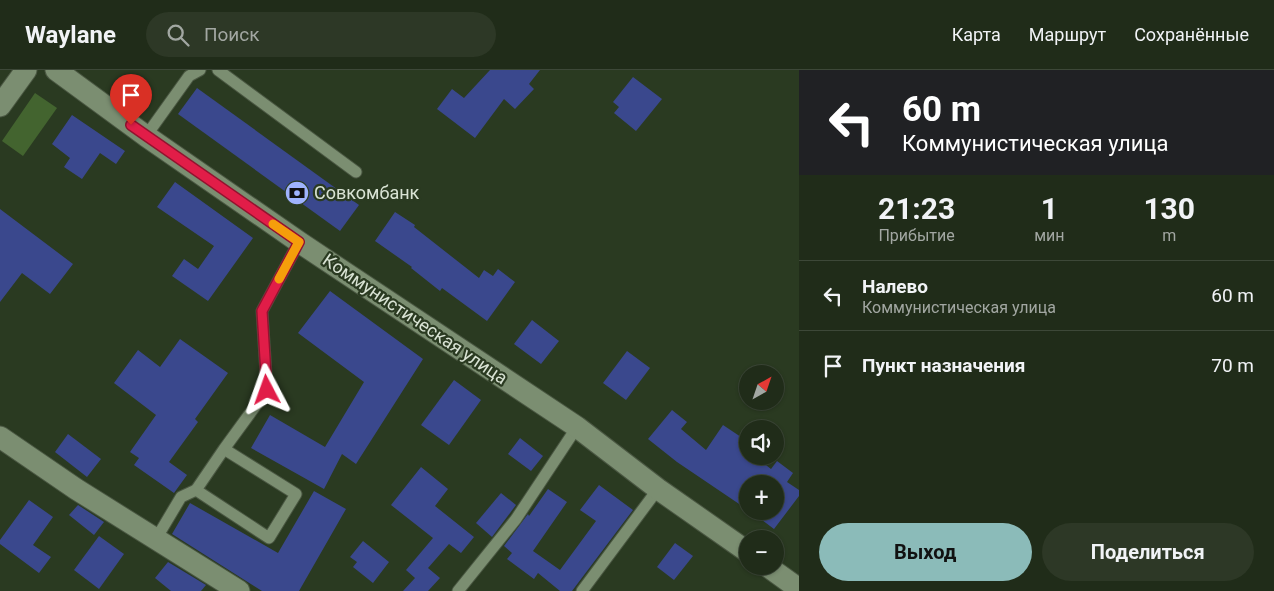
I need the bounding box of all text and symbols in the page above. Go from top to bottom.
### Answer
search box [146,12,496,57]
text: Waylane [25,21,116,49]
icon: search [164,21,192,49]
text: Поиск [204,23,260,46]
text: Карта [952,24,1001,45]
text: Маршрут [1029,24,1106,45]
text: Сохранённые [1134,24,1249,45]
pin [110,74,152,125]
icon: arrive [117,81,145,109]
text: 60 m [902,89,981,130]
icon: left [819,90,884,155]
text: Коммунистическая улица [902,131,1169,156]
bank icon: Совкомбанк [284,180,310,206]
place label: Совкомбанк [314,182,420,203]
text: 21:23 [878,191,955,226]
text: 1 [1041,191,1058,226]
text: 130 [1143,191,1195,226]
text: Прибытие [878,226,955,245]
text: мин [1034,226,1064,245]
text: m [1162,226,1176,245]
street label: Коммунистическая улица [319,249,512,388]
text: Налево [862,275,928,298]
icon: left [819,282,847,310]
text: 60 m [1211,284,1254,307]
text: Коммунистическая улица [862,298,1056,317]
icon: arrive [819,352,847,380]
text: Пункт назначения [862,354,1025,377]
text: 70 m [1211,354,1254,377]
position arrow [240,363,292,415]
north arrow [739,365,784,410]
map controls [739,365,784,575]
button: sound [739,420,784,465]
button: + [739,475,784,520]
button: Выход [819,523,1032,581]
button: Поделиться [1042,523,1254,581]
button: − [739,530,784,575]

